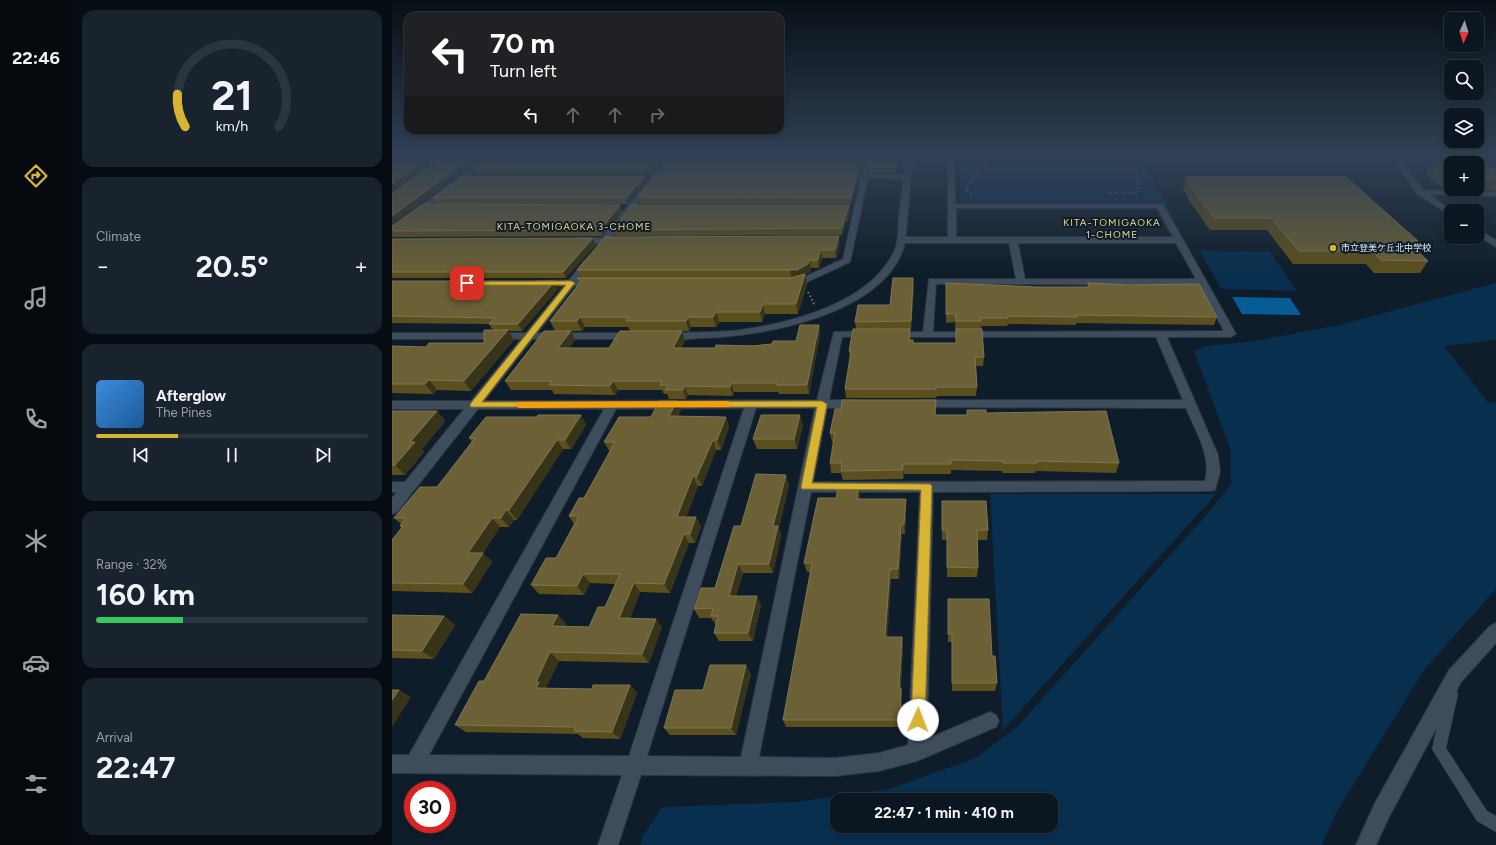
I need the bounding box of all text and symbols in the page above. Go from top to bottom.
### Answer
north arrow [1444,12,1484,52]
map controls [1444,12,1484,244]
text: 70 m [490,26,555,60]
icon: left [424,28,476,80]
text: 22:46 [12,47,60,69]
text: Turn left [490,60,557,82]
button: search [1444,60,1484,100]
text: 21 [211,69,253,119]
icon: left [520,104,542,126]
icon: ahead [562,104,584,126]
icon: ahead [604,104,626,126]
icon: right [646,104,668,126]
button: layers [1444,108,1484,148]
text: km/h [216,116,248,134]
button: + [1444,156,1484,196]
icon: directions [22,162,50,190]
button: − [1444,204,1484,244]
district label: KITA-TOMIGAOKA 1-CHOME [1063,216,1161,241]
district label: KITA-TOMIGAOKA 3-CHOME [497,220,651,233]
text: Climate [96,229,141,244]
place label: 市立登美ケ丘北中学校 [1341,242,1431,253]
marker: 市立登美ケ丘北中学校 [1328,243,1338,253]
text: 20.5° [195,248,269,285]
text: − [96,253,110,280]
text: + [354,253,368,280]
pin [450,266,484,300]
icon: arrive [456,272,478,294]
icon: music [22,284,50,312]
text: Afterglow [156,387,226,405]
icon: phone [22,405,50,433]
text: The Pines [156,405,212,420]
icon: previous [130,444,152,466]
icon: pause [221,444,243,466]
icon: next [312,444,334,466]
icon: climate [22,527,50,555]
text: Range · 32% [96,557,167,572]
text: 160 km [96,576,195,613]
icon: car [22,649,50,677]
position arrow [897,699,939,741]
text: Arrival [96,730,133,745]
text: 22:47 [96,749,175,786]
icon: filters [22,770,50,798]
speed limit sign: 30 [404,781,456,833]
text: 22:47 · 1 min · 410 m [874,804,1014,822]

